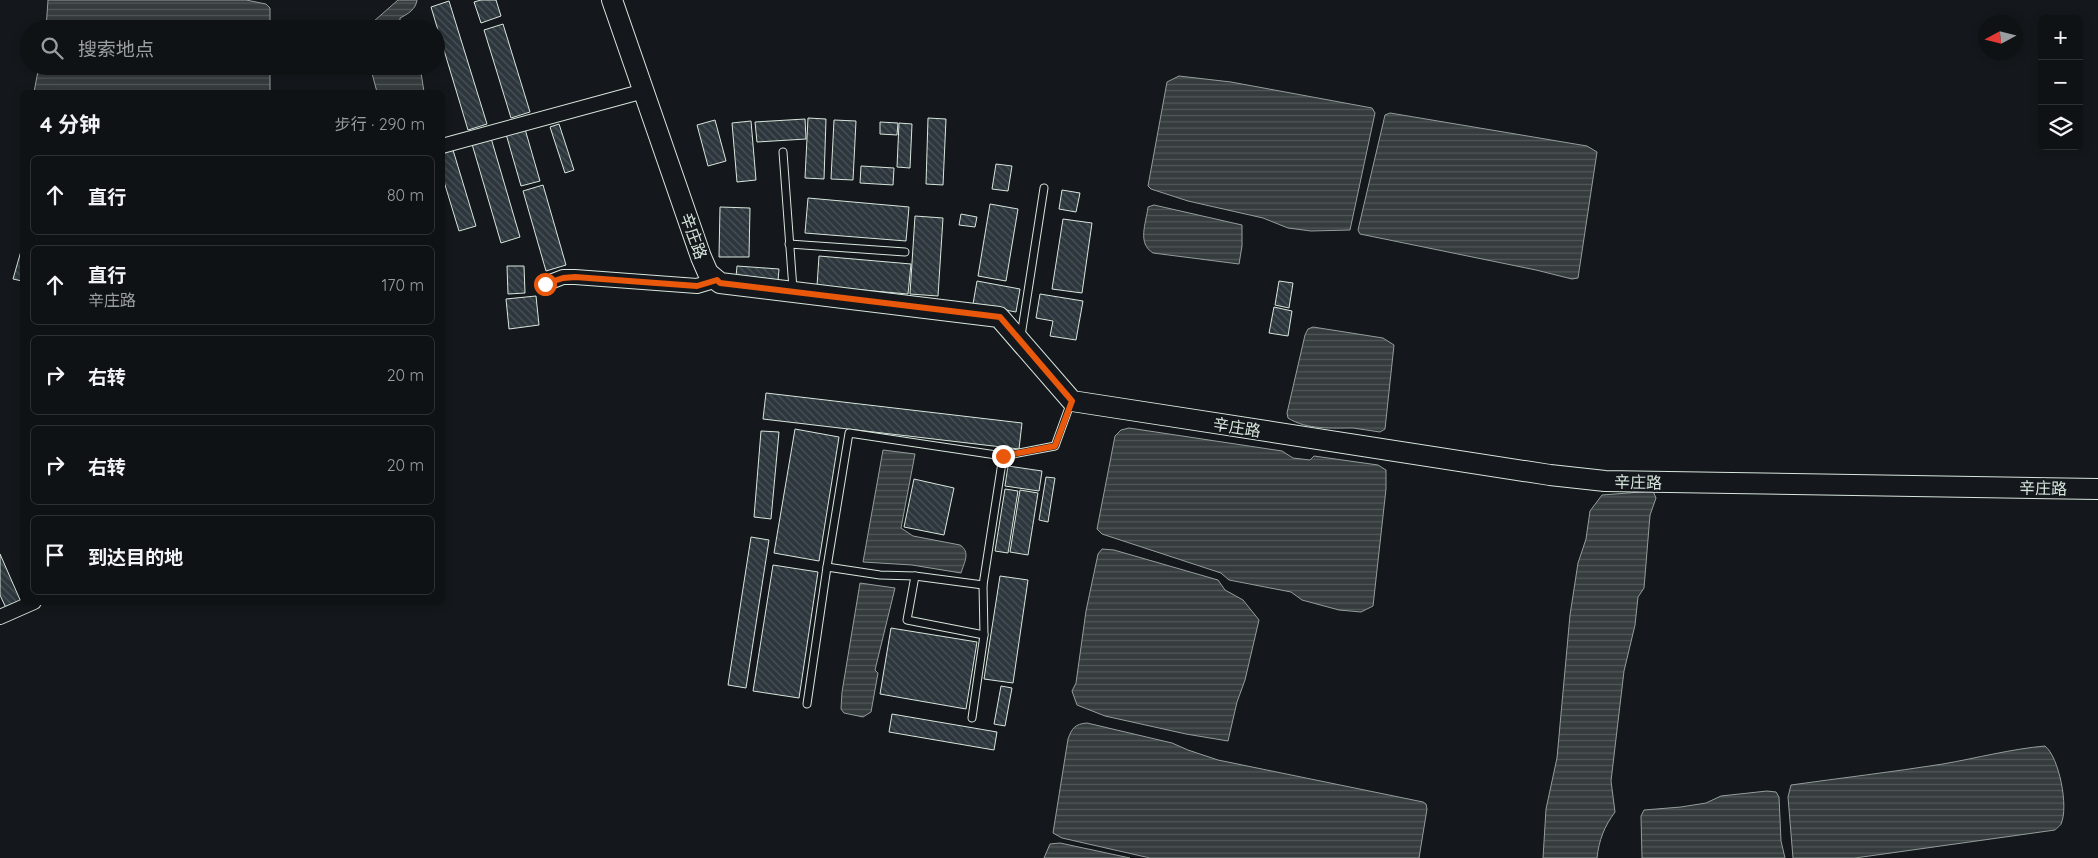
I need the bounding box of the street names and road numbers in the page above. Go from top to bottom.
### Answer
street label: 辛庄路 [676,210,712,262]
street label: 辛庄路 [1212,413,1262,441]
street label: 辛庄路 [1614,472,1662,492]
street label: 辛庄路 [2019,478,2067,498]

